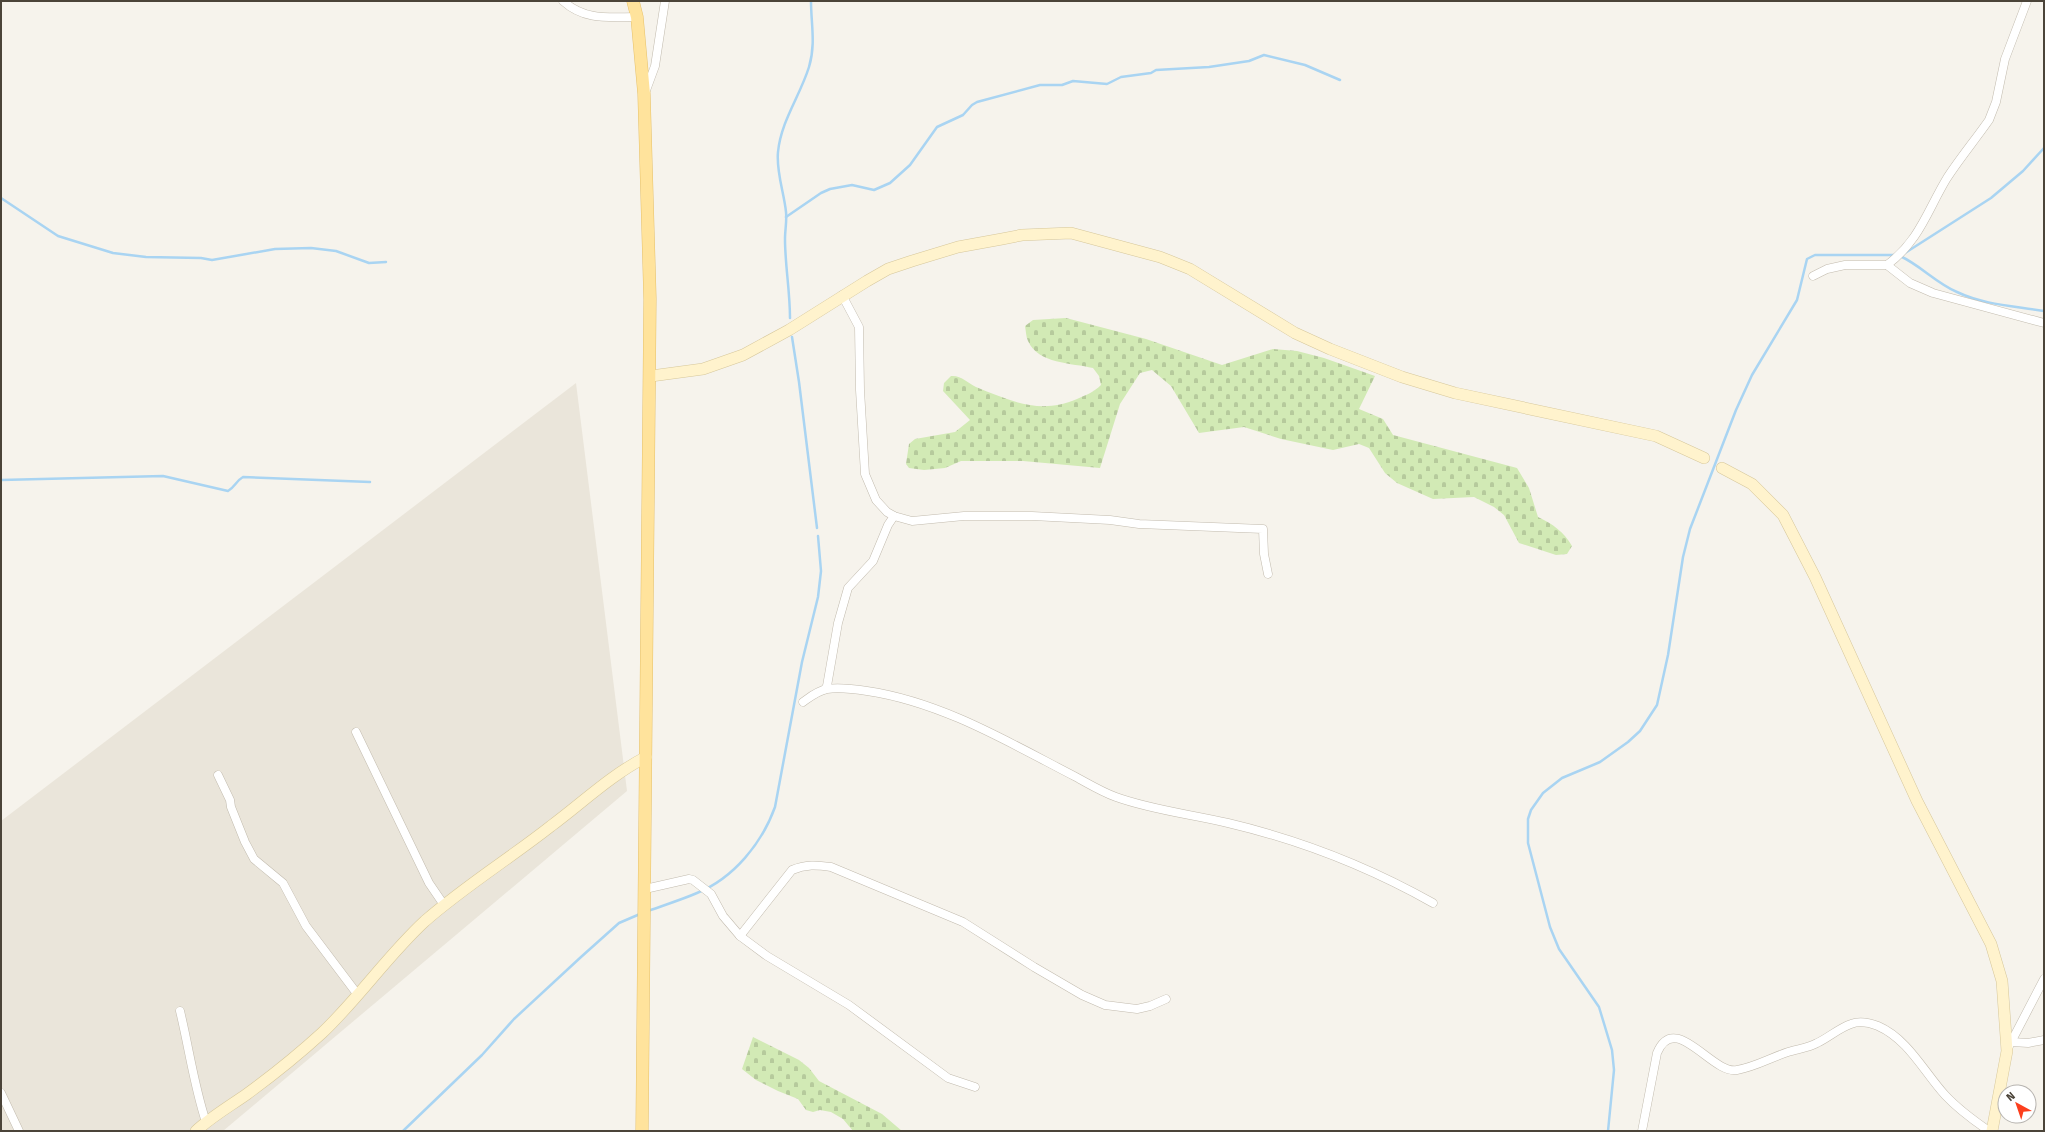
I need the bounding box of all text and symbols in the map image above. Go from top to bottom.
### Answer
north arrow [1997,1084,2037,1124]
text: N [2004,1089,2018,1104]

